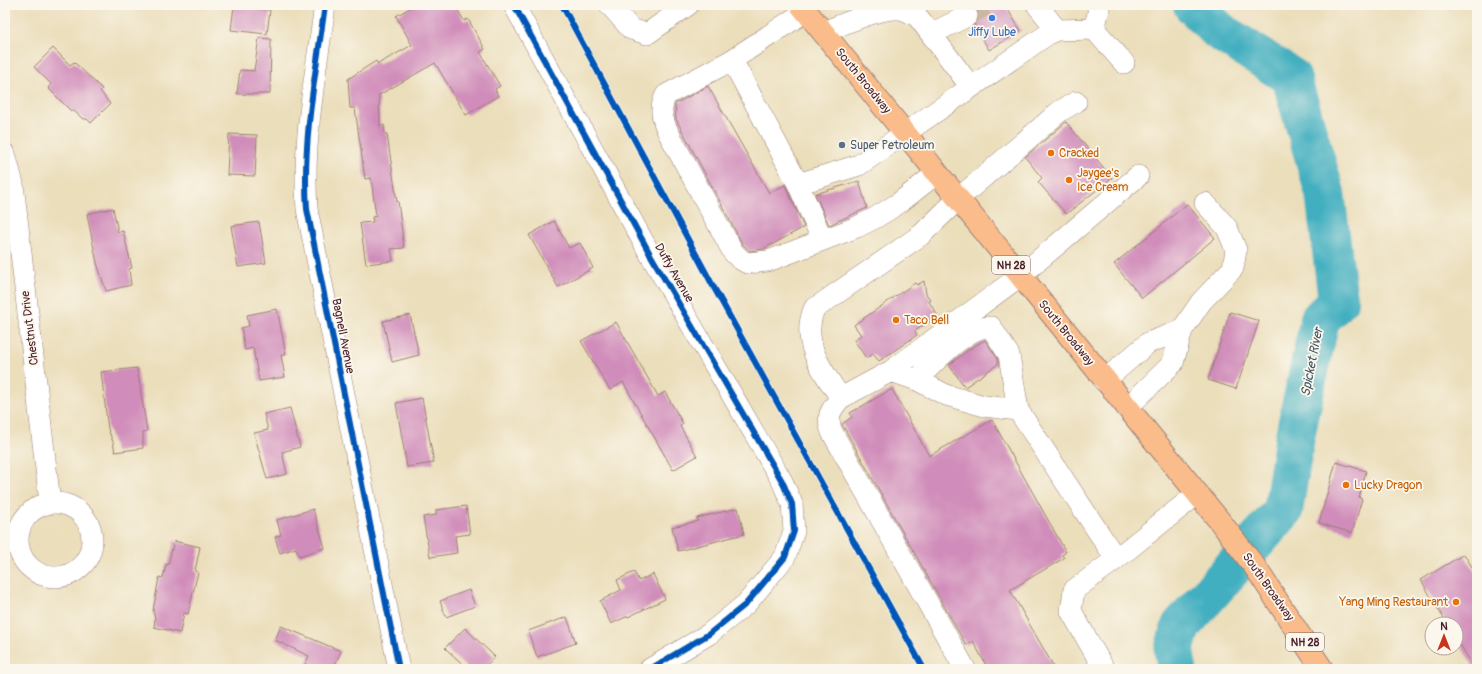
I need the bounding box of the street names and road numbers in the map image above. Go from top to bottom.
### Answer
street label: South Broadway [832,45,894,117]
street label: Duffy Avenue [651,241,697,305]
road number: NH 28 [992,256,1030,274]
street label: Chestnut Drive [18,290,42,366]
street label: Bagnell Avenue [328,297,358,375]
street label: South Broadway [1035,297,1097,369]
street label: South Broadway [1239,550,1297,624]
road number: NH 28 [1286,633,1324,651]

